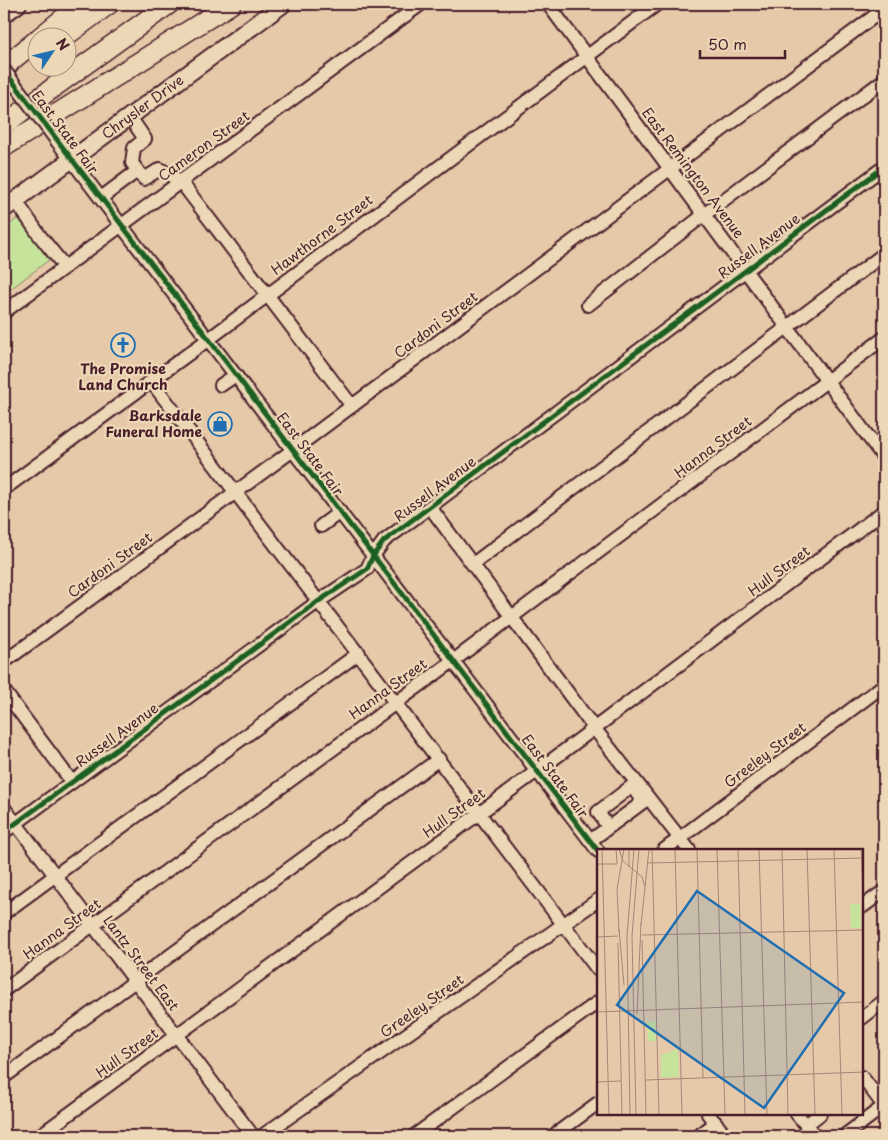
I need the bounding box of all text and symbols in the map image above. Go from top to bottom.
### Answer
north arrow [28,28,78,78]
scale bar [700,28,786,60]
text: 50 m [708,32,747,55]
text: N [51,34,75,55]
street label: Chrysler Drive [97,70,188,144]
street label: East State Fair [27,86,104,178]
street label: East Remington Avenue [637,103,750,243]
street label: Cameron Street [154,105,254,186]
street label: Hawthorne Street [266,189,377,280]
street label: Russell Avenue [713,208,804,283]
street label: Cardoni Street [389,286,482,363]
church icon: The Promise Land Church [110,332,136,358]
place label: The Promise Land Church [78,358,168,395]
place label: Barksdale Funeral Home [105,405,202,442]
street label: East State Fair [272,408,349,500]
street label: Hanna Street [670,410,756,483]
shop icon: Barksdale Funeral Home [207,411,233,437]
street label: Russell Avenue [389,451,480,526]
street label: Cardoni Street [63,527,157,602]
street label: Hull Street [743,540,814,601]
street label: Hanna Street [344,653,431,724]
street label: Russell Avenue [71,697,163,772]
street label: Greeley Street [719,717,810,792]
street label: East State Fair [517,730,594,822]
street label: Hull Street [418,783,490,842]
inset map [597,849,863,1115]
street label: Hanna Street [18,893,105,964]
street label: Lantz Street East [98,911,185,1015]
street label: Greeley Street [376,969,468,1042]
street label: Hull Street [91,1023,163,1082]

